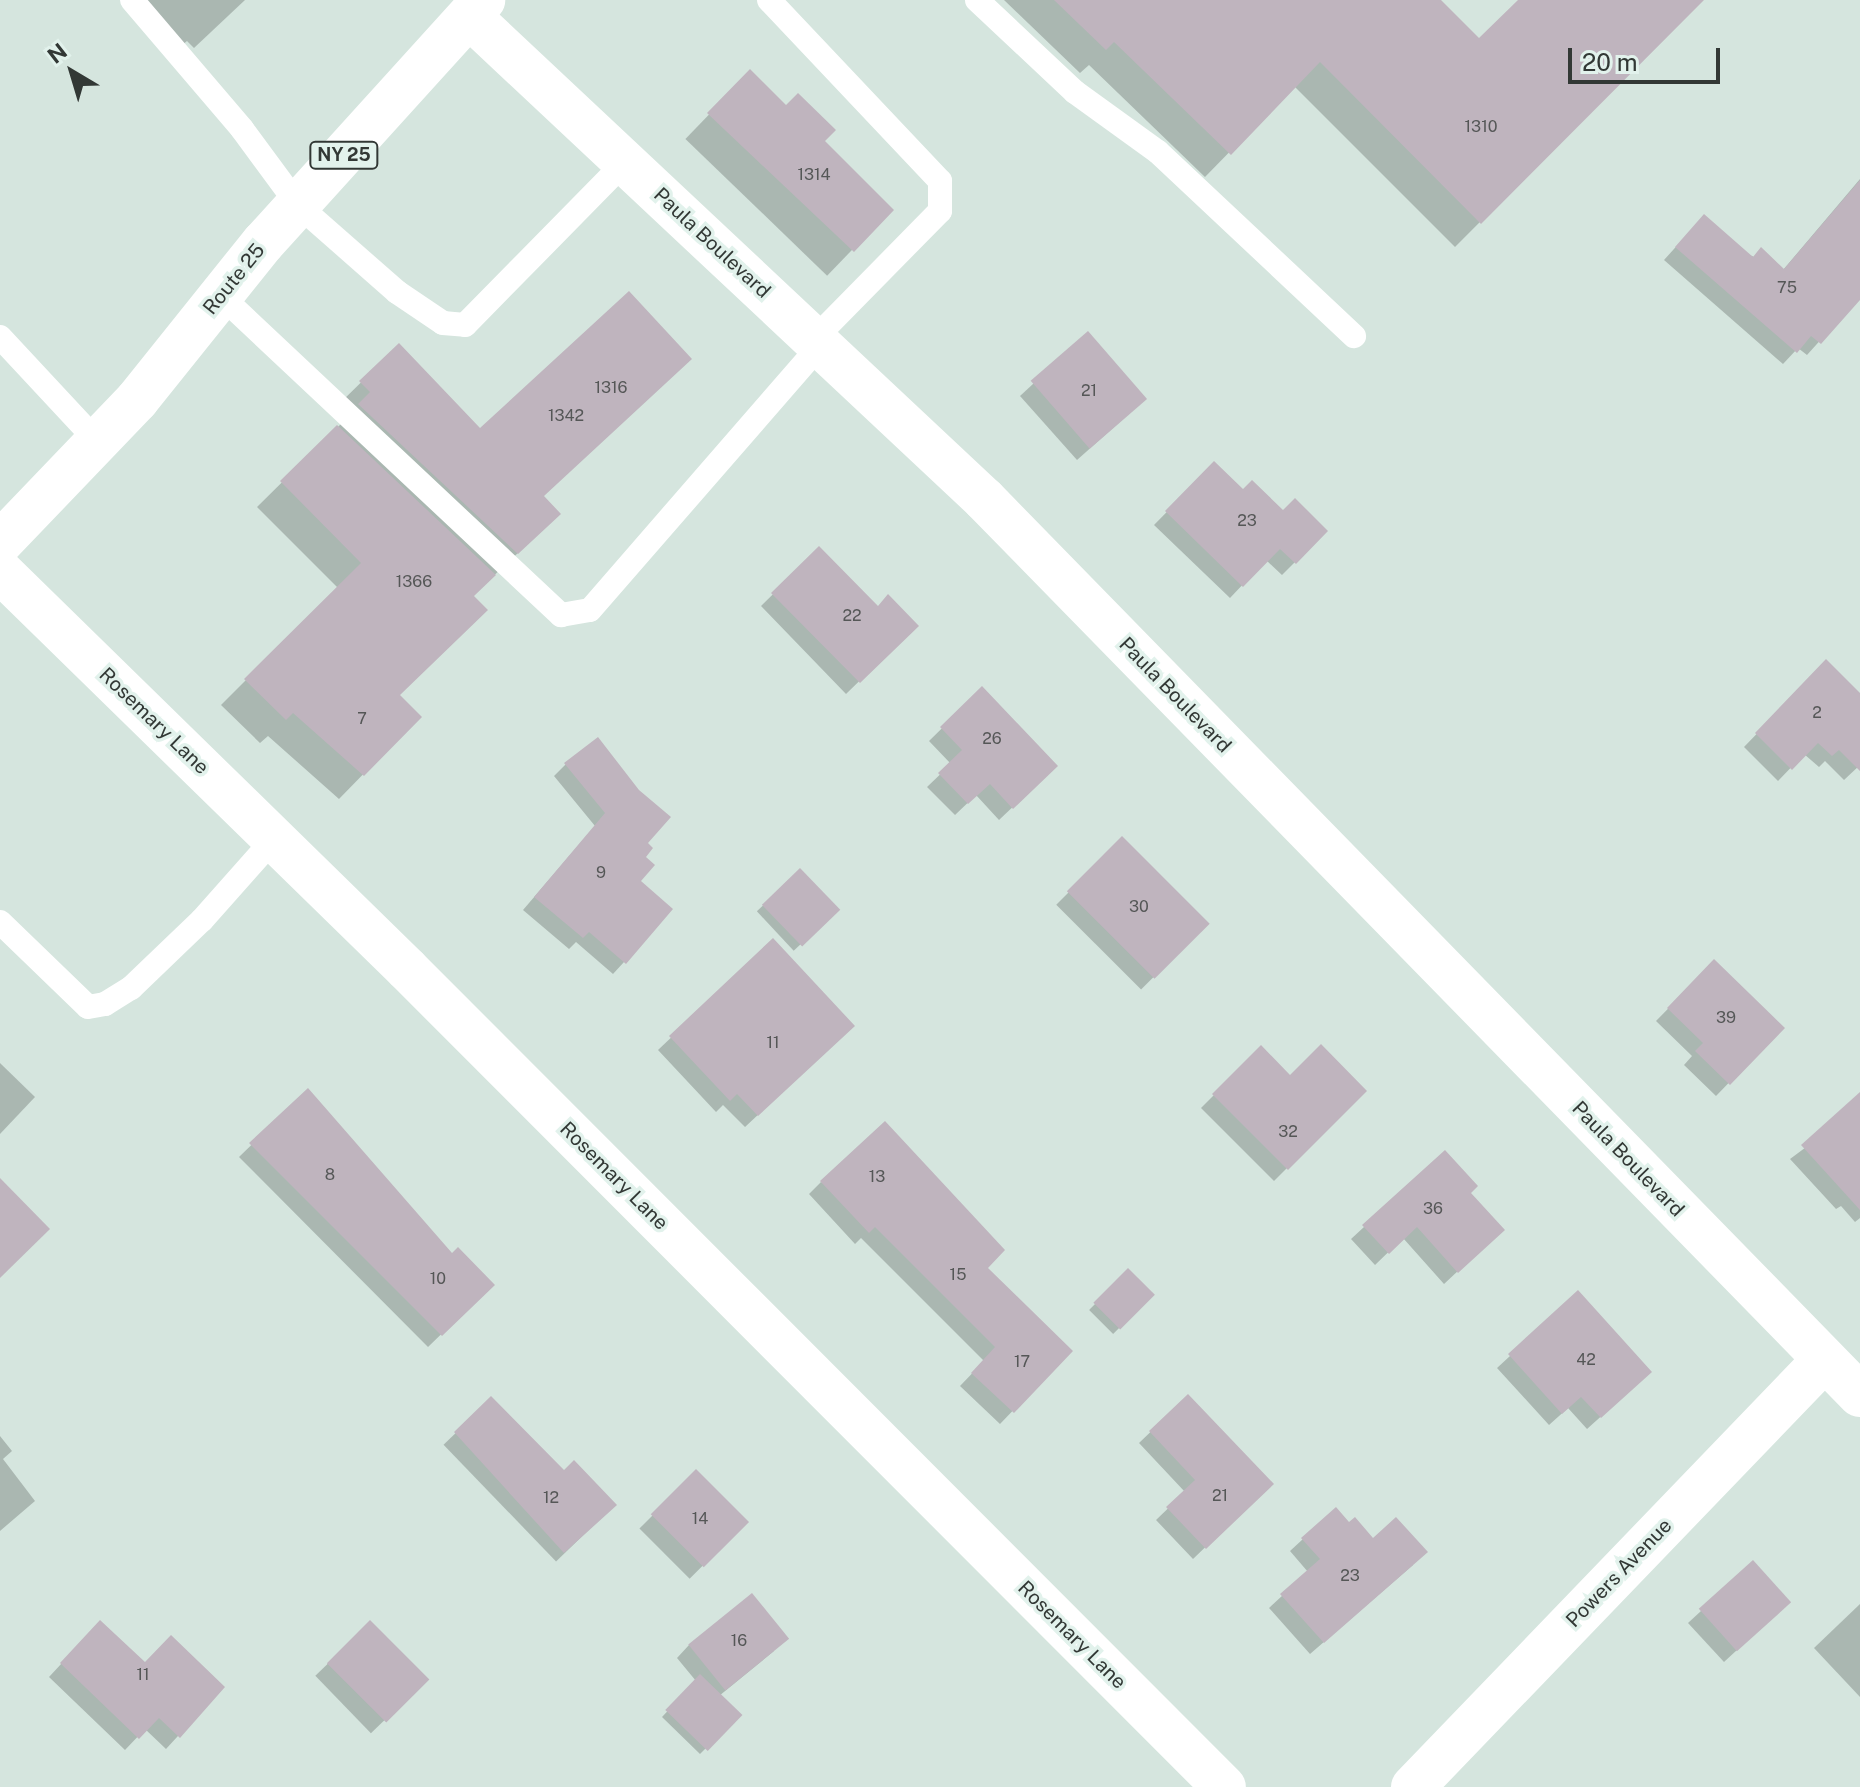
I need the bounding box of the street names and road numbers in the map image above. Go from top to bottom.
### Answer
road number: NY 25 [308,141,380,169]
street label: Paula Boulevard [649,183,775,303]
street label: Route 25 [198,239,270,319]
street label: Paula Boulevard [1114,632,1236,758]
street label: Rosemary Lane [94,663,214,779]
street label: Paula Boulevard [1567,1096,1689,1222]
street label: Rosemary Lane [555,1117,673,1235]
street label: Powers Avenue [1561,1514,1677,1632]
street label: Rosemary Lane [1013,1576,1131,1694]

